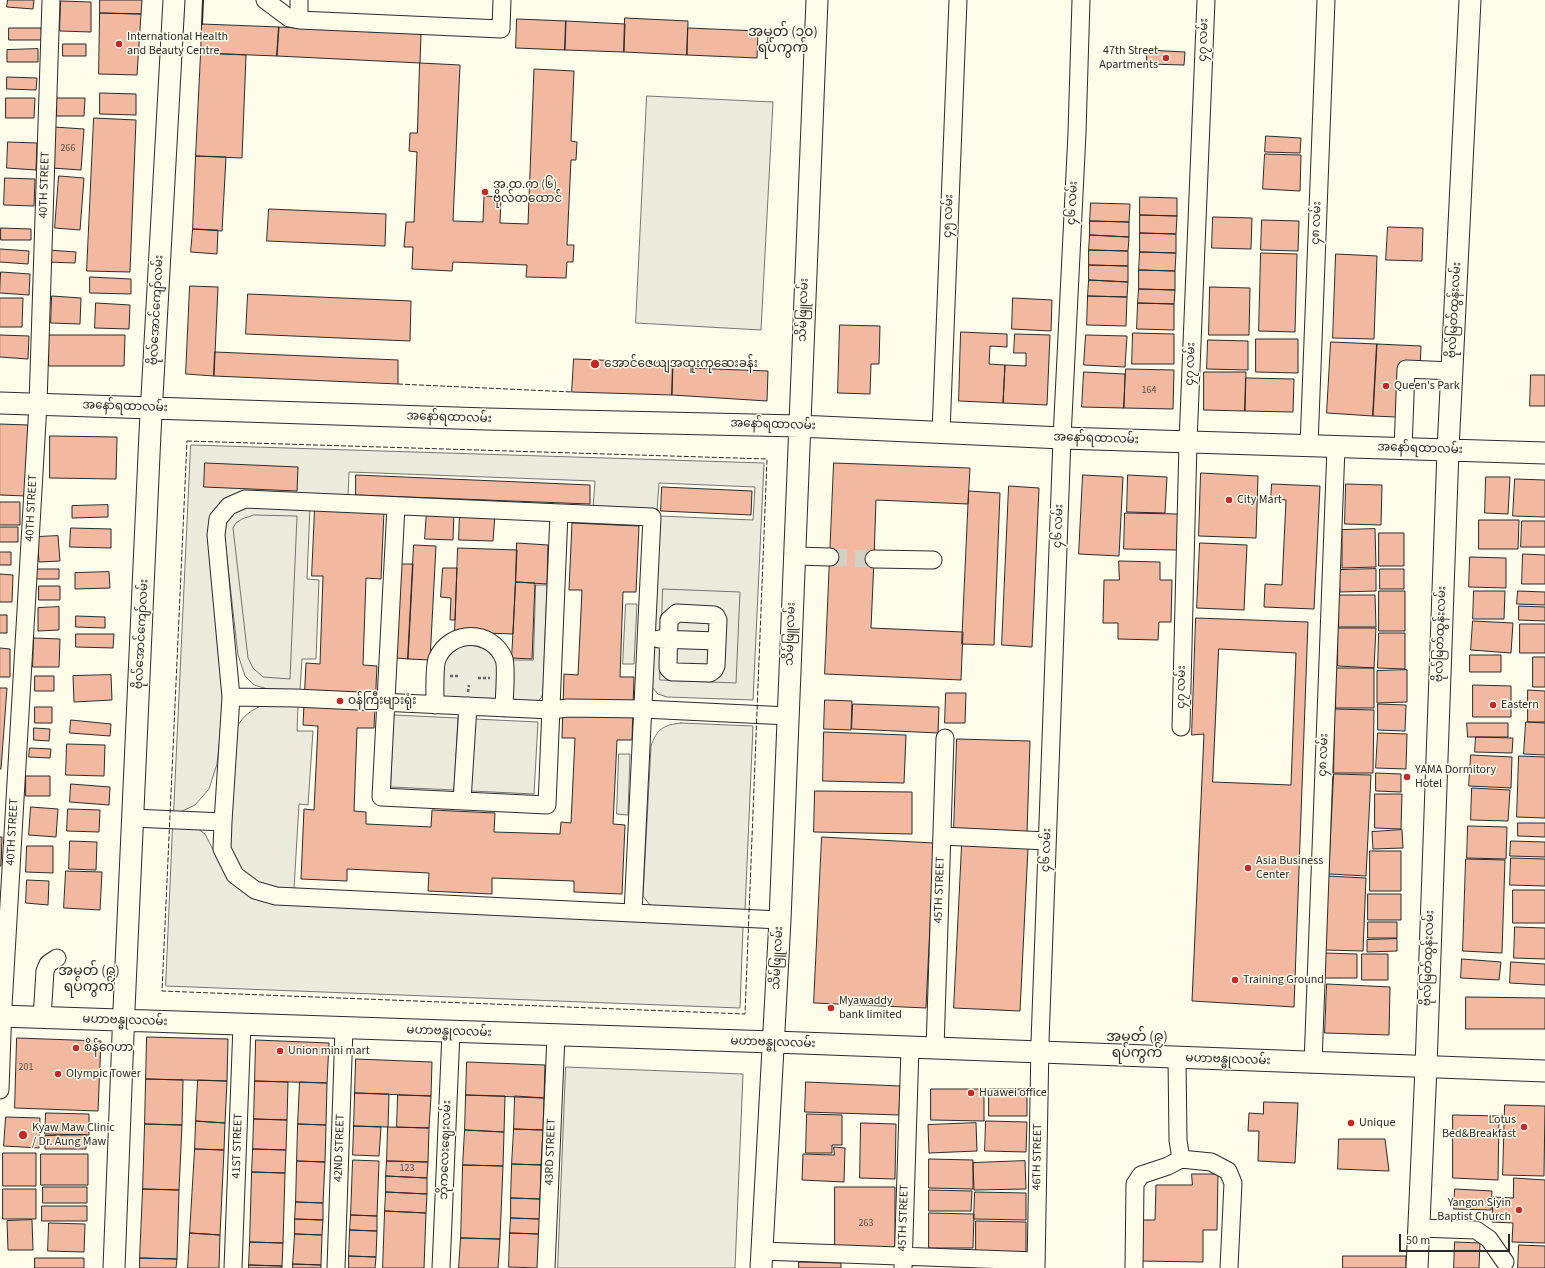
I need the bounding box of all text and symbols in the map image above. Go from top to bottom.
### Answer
street label: ၄၇ လမ်း [1196,18,1212,62]
district label: အမှတ် (၁၀) ရပ်ကွက် [748,25,818,58]
place label: International Health and Beauty Centre [127,30,228,58]
marker: International Health and Beauty Centre [114,39,124,49]
place label: 47th Street Apartments [1099,44,1158,72]
marker: 47th Street Apartments [1161,53,1171,63]
house number: 266 [61,143,75,155]
street label: 40TH STREET [37,151,53,219]
place label: အ.ထ.က (၆) ဗိုလ်တထောင် [493,178,562,206]
street label: ၄၆ လမ်း [1065,181,1081,225]
marker: အ.ထ.က (၆) ဗိုလ်တထောင် [480,187,490,197]
street label: ၄၅ လမ်း [941,194,957,238]
street label: ၄၈ လမ်း [1309,201,1325,245]
street label: ဗိုလ်အောင်ကျော်လမ်း [147,255,167,365]
street label: ဗိုလ်မြတ်ထွန်းလမ်း [1445,262,1465,358]
street label: သိမ်ဖြူလမ်း [796,278,812,342]
street label: ၄၇ လမ်း [1183,342,1199,386]
place label: အောင်ဇေယျအထူးကုဆေးခန်း [604,357,758,371]
marker: အောင်ဇေယျအထူးကုဆေးခန်း [589,358,601,370]
place label: Queen's Park [1394,379,1460,393]
marker: Queen's Park [1381,381,1391,391]
house number: 164 [1142,385,1156,397]
street label: အနော်ရထာလမ်း [82,398,168,416]
street label: အနော်ရထာလမ်း [406,409,492,427]
street label: အနော်ရထာလမ်း [730,416,816,434]
street label: အနော်ရထာလမ်း [1053,430,1139,448]
street label: အနော်ရထာလမ်း [1377,440,1463,458]
street label: 40TH STREET [23,474,41,542]
place label: City Mart [1237,493,1282,507]
marker: City Mart [1224,495,1234,505]
street label: ၄၆ လမ်း [1051,504,1067,548]
street label: ဗိုလ်အောင်ကျော်လမ်း [132,579,152,689]
street label: ဗိုလ်မြတ်ထွန်းလမ်း [1432,586,1450,682]
street label: သိမ်ဖြူလမ်း [783,602,799,666]
street label: ၄၇ လမ်း [1174,665,1190,709]
place label: ဝန်ကြီးများရုံး [348,694,416,708]
marker: ဝန်ကြီးများရုံး [335,696,345,706]
place label: Eastern [1501,698,1539,712]
marker: Eastern [1488,700,1498,710]
street label: ၄၈ လမ်း [1316,733,1332,777]
place label: YAMA Dormitory Hotel [1415,763,1496,791]
marker: YAMA Dormitory Hotel [1402,772,1412,782]
street label: 40TH STREET [4,798,22,866]
street label: ၄၆ လမ်း [1039,828,1055,872]
place label: Asia Business Center [1256,854,1323,882]
street label: 45TH STREET [932,856,948,924]
marker: Asia Business Center [1243,863,1253,873]
street label: ဗိုလ်မြတ်ထွန်းလမ်း [1420,910,1438,1006]
street label: သိမ်ဖြူလမ်း [769,926,787,990]
district label: အမှတ် (၉) ရပ်ကွက် [58,964,120,996]
place label: Training Ground [1243,973,1324,987]
marker: Training Ground [1230,975,1240,985]
place label: Myawaddy bank limited [839,994,902,1022]
marker: Myawaddy bank limited [826,1003,836,1013]
street label: မဟာဗန္ဓုလလမ်း [82,1012,168,1030]
street label: မဟာဗန္ဓုလလမ်း [406,1023,492,1041]
district label: အမှတ် (၉) ရပ်ကွက် [1106,1030,1168,1062]
street label: မဟာဗန္ဓုလလမ်း [730,1034,816,1052]
place label: စိန်ဂေဟာ [84,1041,133,1055]
marker: စိန်ဂေဟာ [71,1043,81,1053]
place label: Union mini mart [288,1044,370,1058]
marker: Union mini mart [275,1046,285,1056]
street label: မဟာဗန္ဓုလလမ်း [1185,1051,1271,1069]
house number: 201 [19,1062,33,1074]
place label: Olympic Tower [66,1067,141,1081]
marker: Olympic Tower [53,1069,63,1079]
place label: Huawei office [979,1086,1047,1100]
marker: Huawei office [966,1088,976,1098]
street label: ဘိုကလေးဈေးလမ်း [437,1100,455,1200]
street label: 41ST STREET [230,1113,246,1179]
place label: Lotus Bed&Breakfast [1442,1113,1516,1141]
street label: 42ND STREET [332,1114,348,1182]
place label: Unique [1359,1116,1395,1130]
street label: 43RD STREET [543,1118,559,1186]
marker: Unique [1346,1118,1356,1128]
place label: Kyaw Maw Clinic / Dr. Aung Maw [32,1121,115,1149]
marker: Lotus Bed&Breakfast [1519,1122,1529,1132]
street label: 46TH STREET [1030,1123,1046,1191]
marker: Kyaw Maw Clinic / Dr. Aung Maw [17,1129,29,1141]
house number: 123 [400,1163,414,1175]
street label: 45TH STREET [896,1184,912,1252]
place label: Yangon Siyin Baptist Church [1437,1196,1511,1224]
marker: Yangon Siyin Baptist Church [1514,1205,1524,1215]
house number: 263 [859,1218,873,1230]
scale bar [1401,1226,1512,1252]
text: 50 m [1406,1232,1430,1249]

